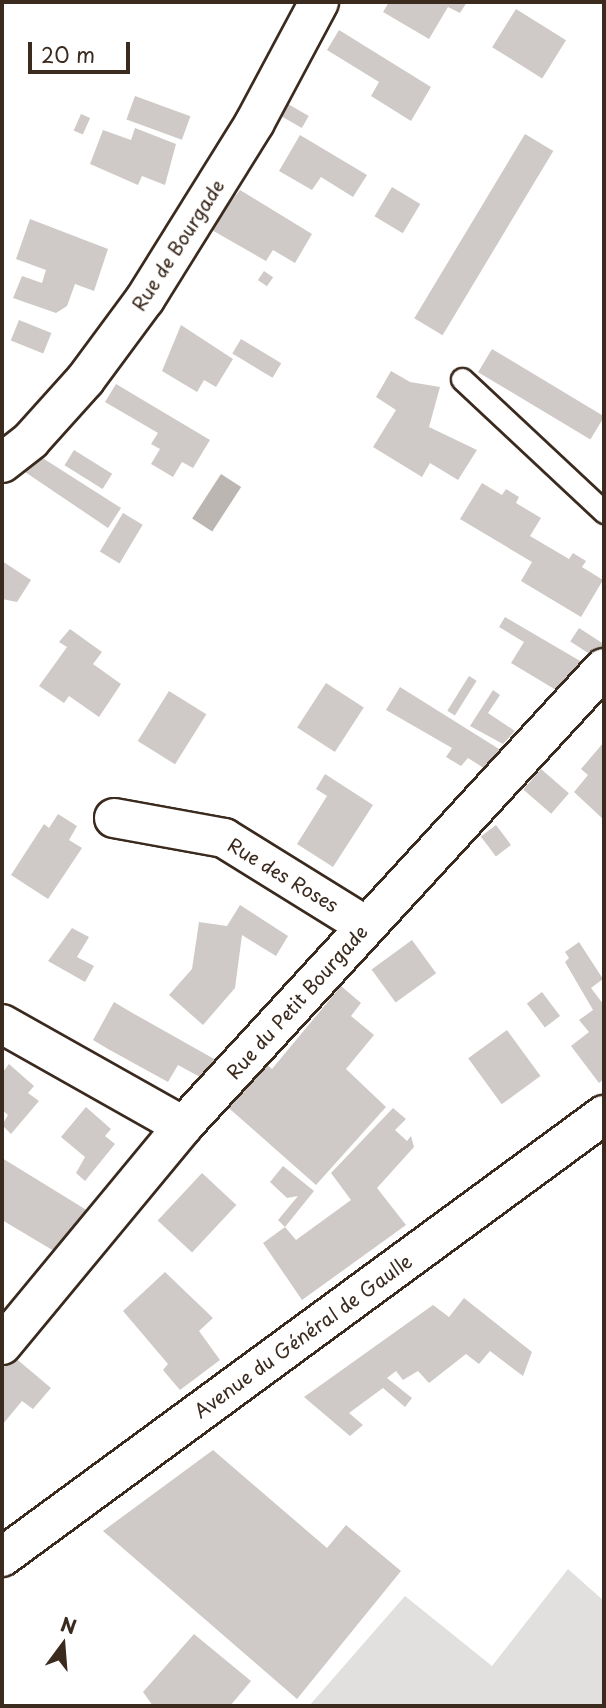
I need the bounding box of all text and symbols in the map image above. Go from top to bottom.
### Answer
scale bar [32,28,133,72]
text: 20 m [41,38,95,70]
street label: Rue de Bourgade [126,174,230,316]
street label: Rue des Roses [222,832,344,918]
street label: Rue du Petit Bourgade [221,919,373,1085]
street label: Avenue du Général de Gaulle [189,1249,417,1423]
text: N [58,1609,80,1640]
north arrow [28,1610,98,1680]

